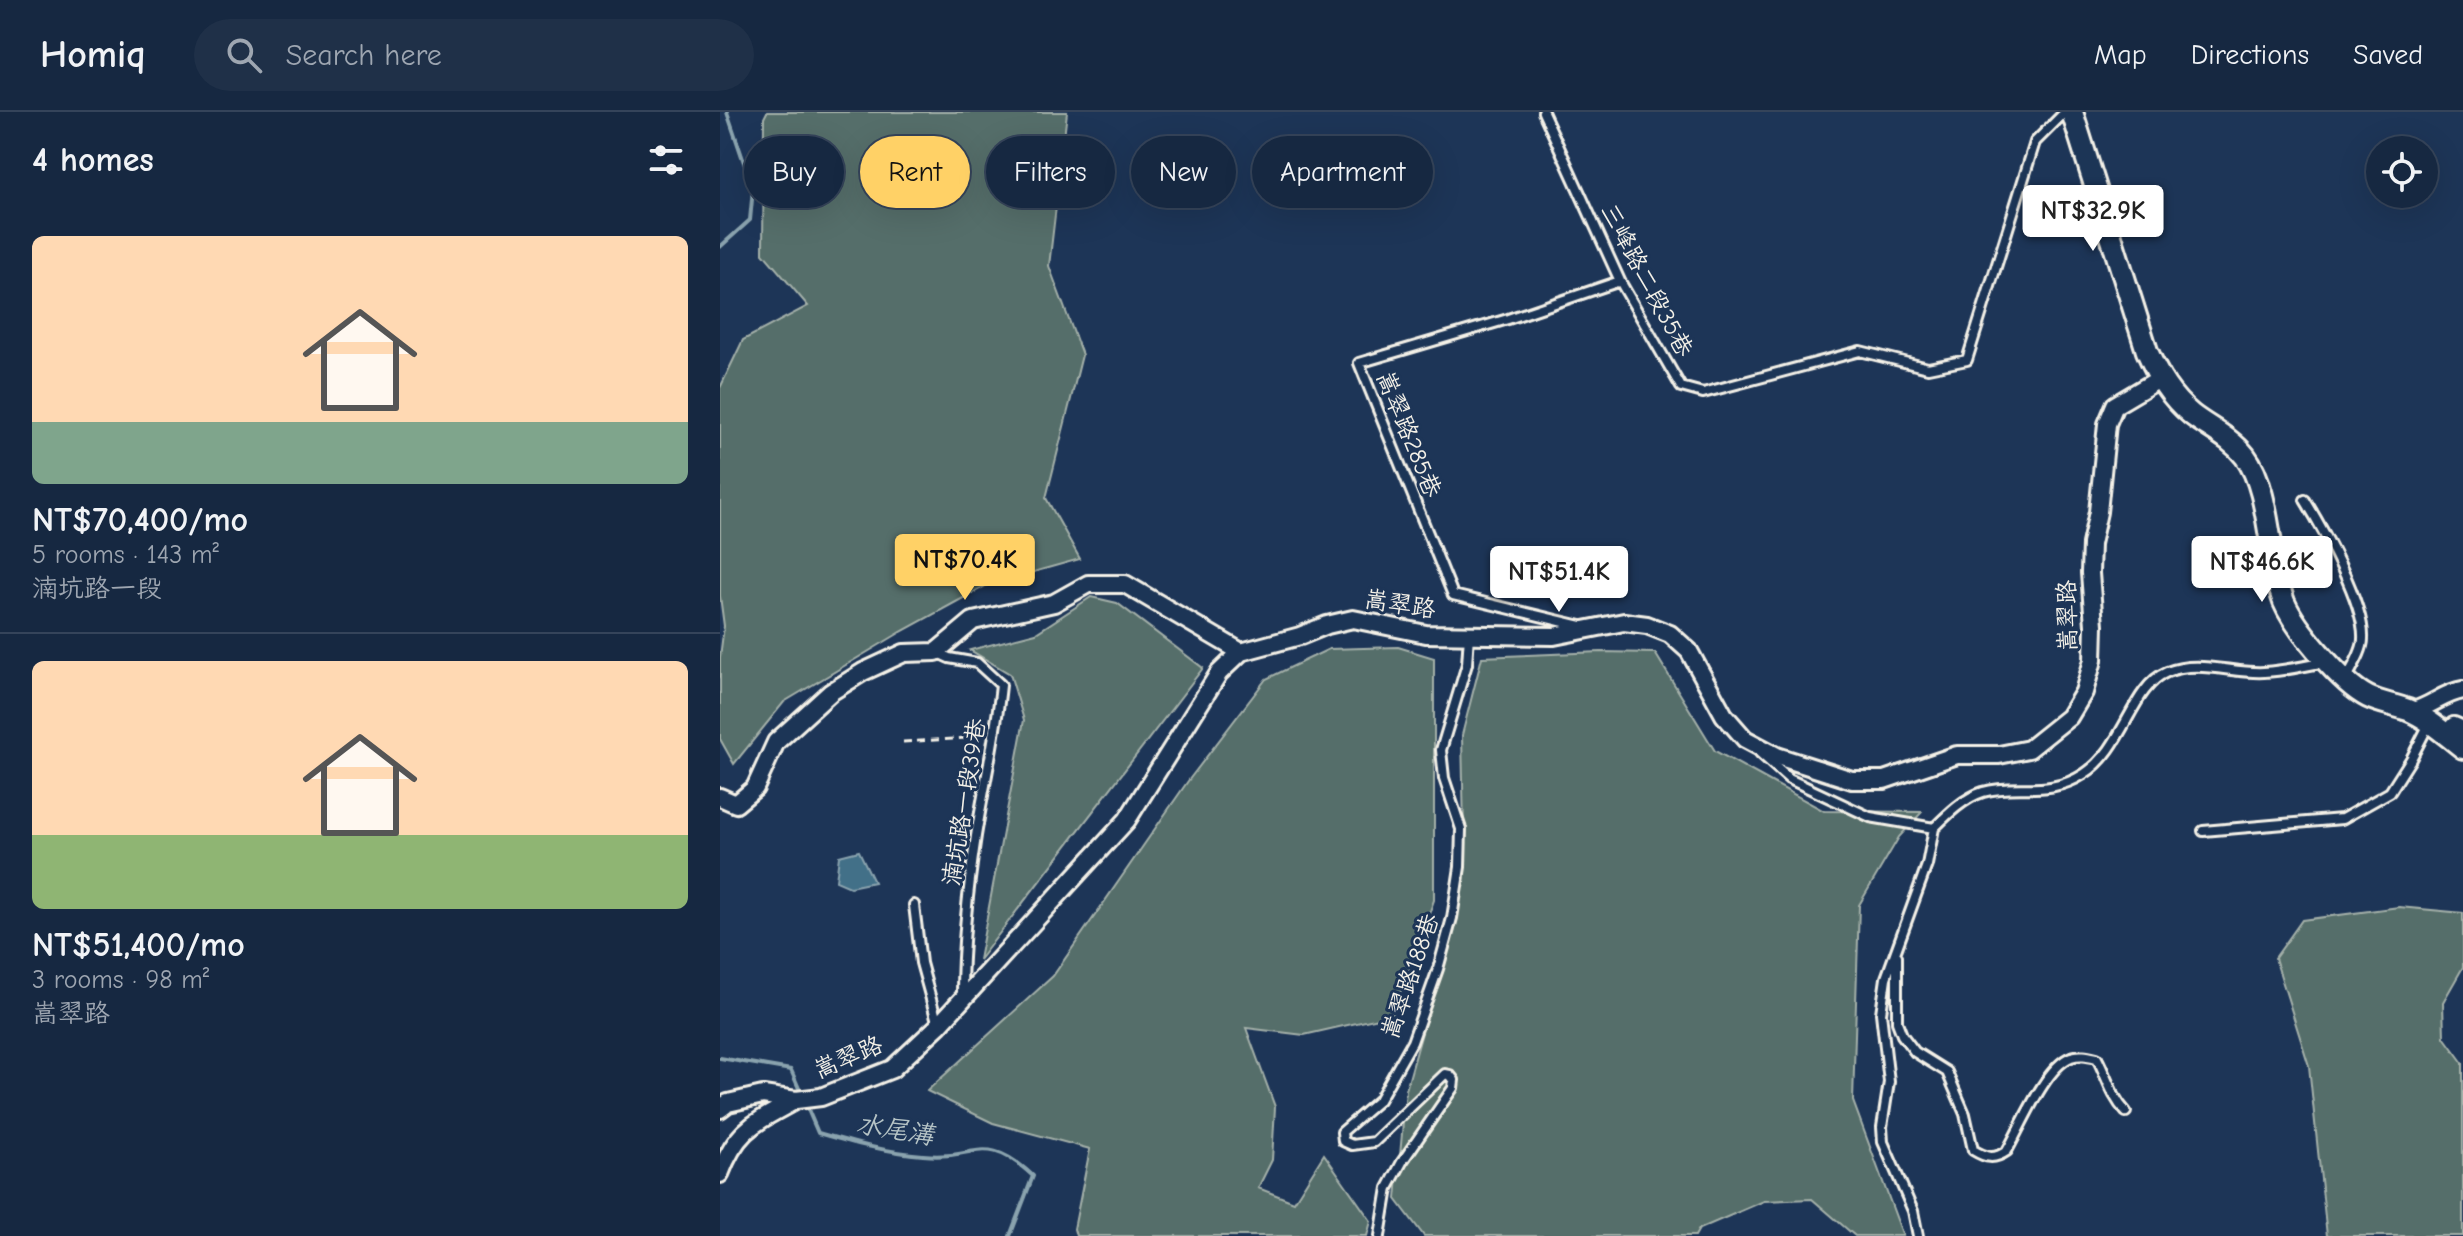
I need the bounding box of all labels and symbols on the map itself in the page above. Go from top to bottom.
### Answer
pin: NT$32.9K [2010,185,2176,253]
street label: 三峰路二段35巷 [1595,199,1699,361]
street label: 嵩翠路285巷 [1371,367,1447,501]
pin: NT$70.4K [882,534,1048,602]
pin: NT$46.6K [2179,536,2345,604]
pin: NT$51.4K [1476,546,1642,614]
street label: 嵩翠路 [2052,580,2082,652]
street label: 嵩翠路 [1362,585,1438,623]
street label: 湳坑路一段39巷 [937,716,991,888]
street label: 嵩翠路188巷 [1376,910,1444,1042]
street label: 嵩翠路 [809,1030,887,1084]
water label: 水尾溝 [854,1109,938,1151]

